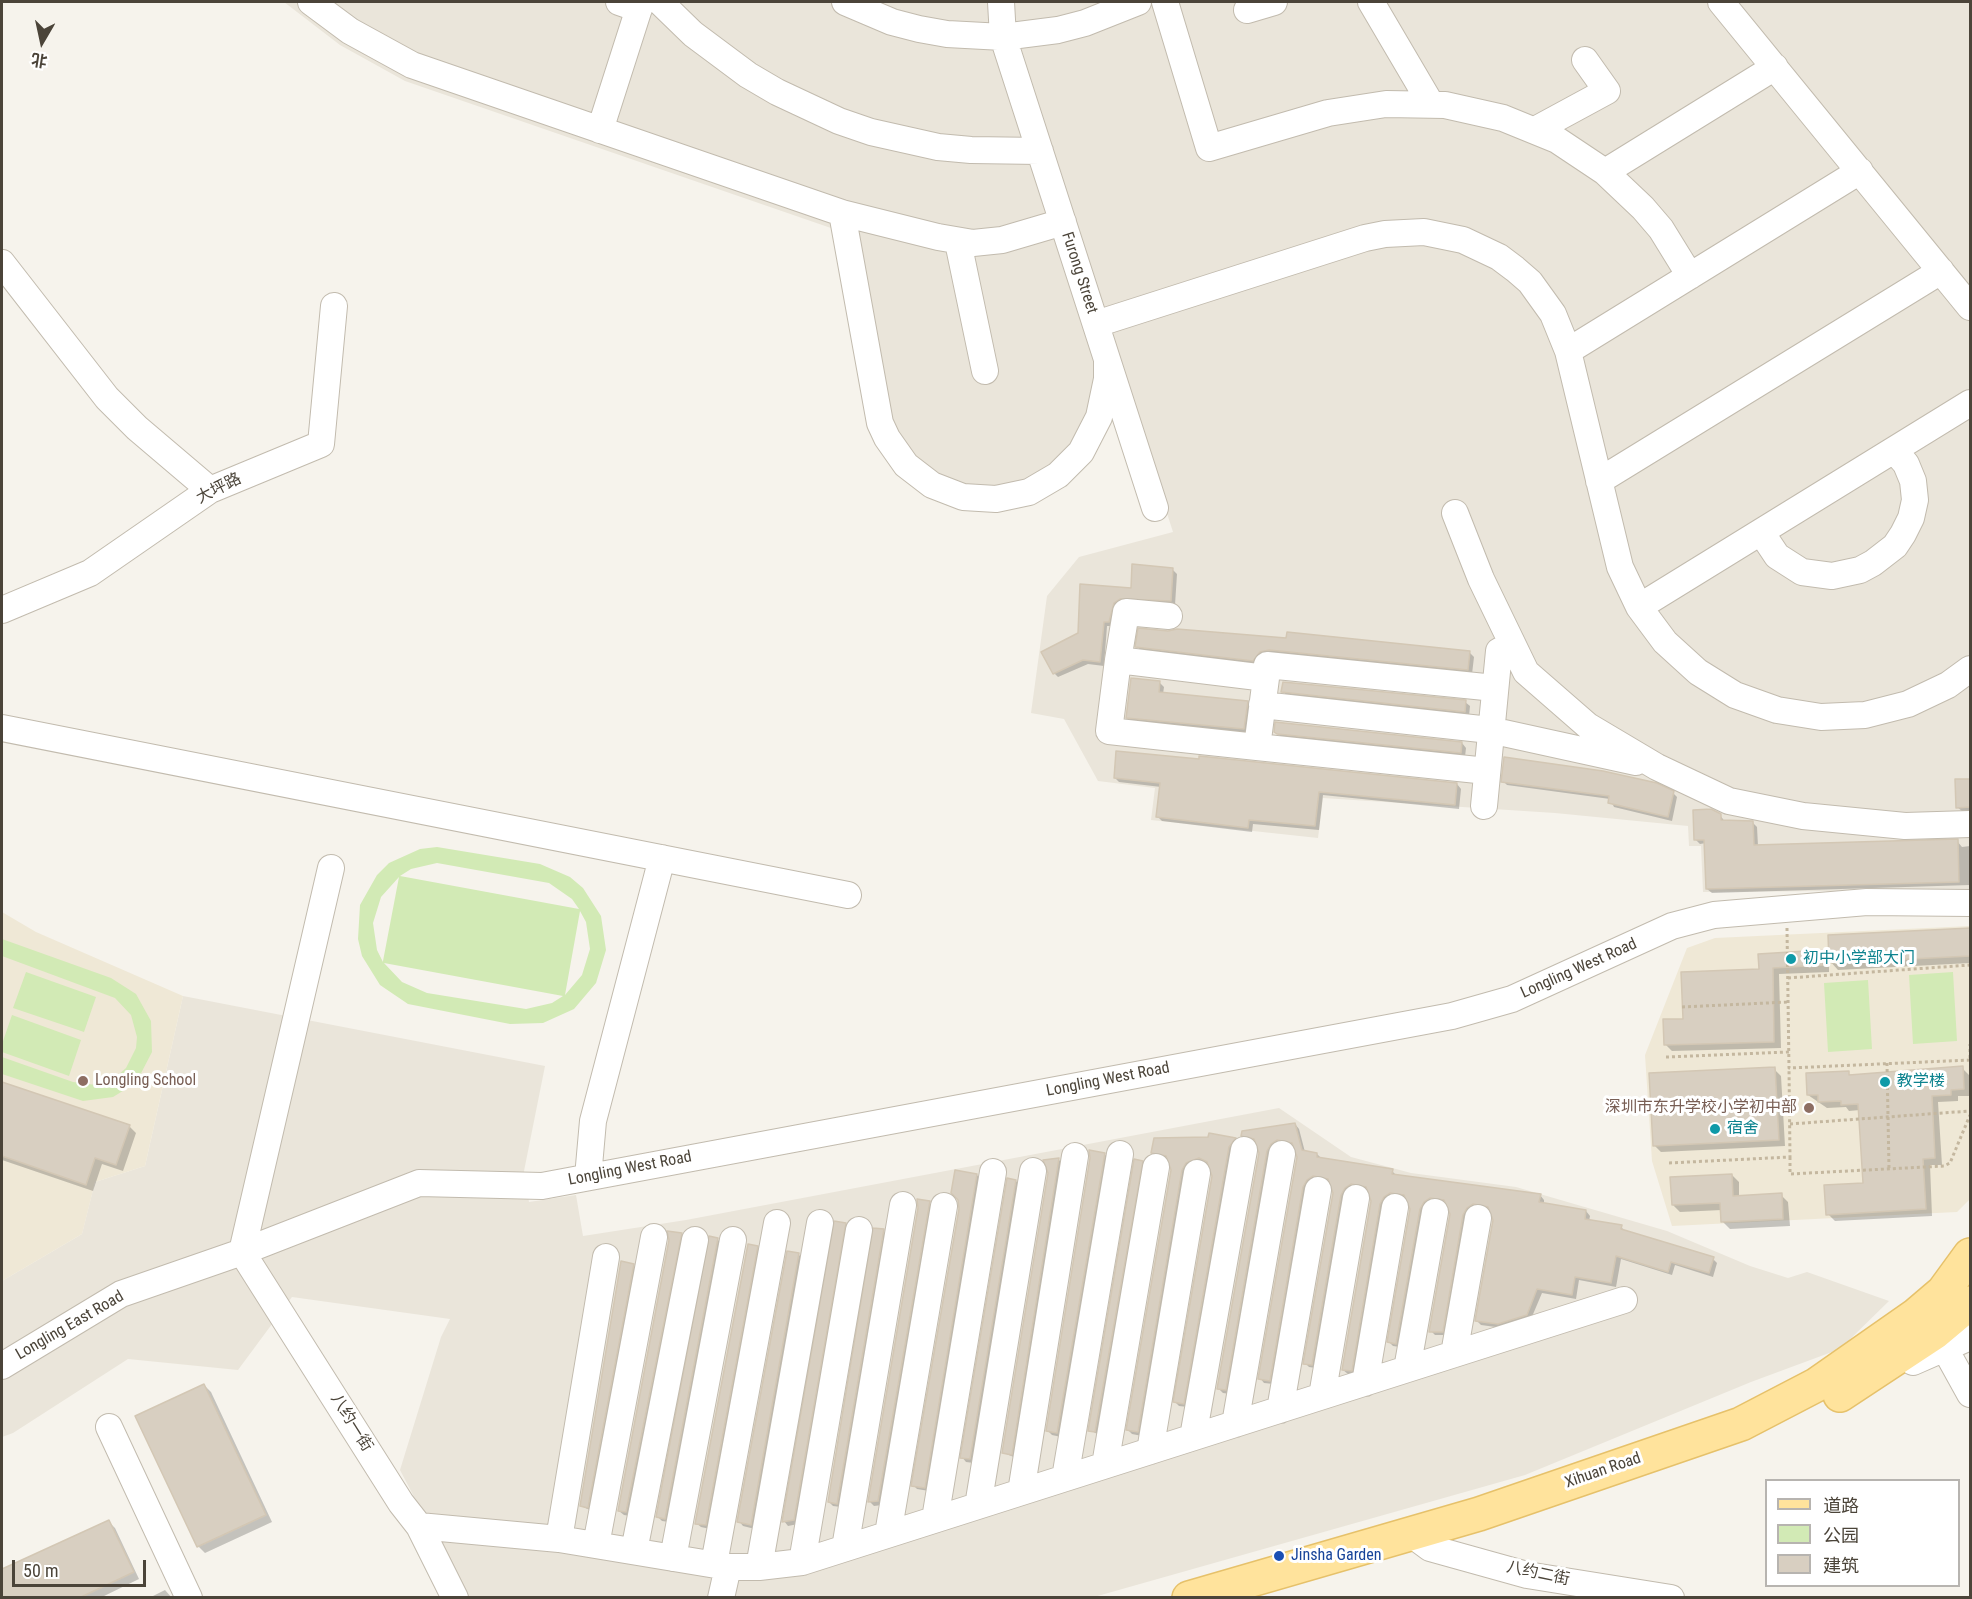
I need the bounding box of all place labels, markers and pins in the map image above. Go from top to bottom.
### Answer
place label: 初中小学部大门 [1803,949,1915,969]
marker: 初中小学部大门 [1784,952,1798,966]
place label: Longling School [95,1071,196,1091]
place label: 教学楼 [1897,1072,1945,1092]
marker: Longling School [76,1074,90,1088]
marker: 教学楼 [1878,1075,1892,1089]
place label: 深圳市东升学校小学初中部 [1605,1098,1797,1118]
marker: 深圳市东升学校小学初中部 [1802,1101,1816,1115]
place label: 宿舍 [1727,1119,1759,1139]
marker: 宿舍 [1708,1122,1722,1136]
place label: Jinsha Garden [1291,1546,1382,1566]
marker: Jinsha Garden [1272,1549,1286,1563]

